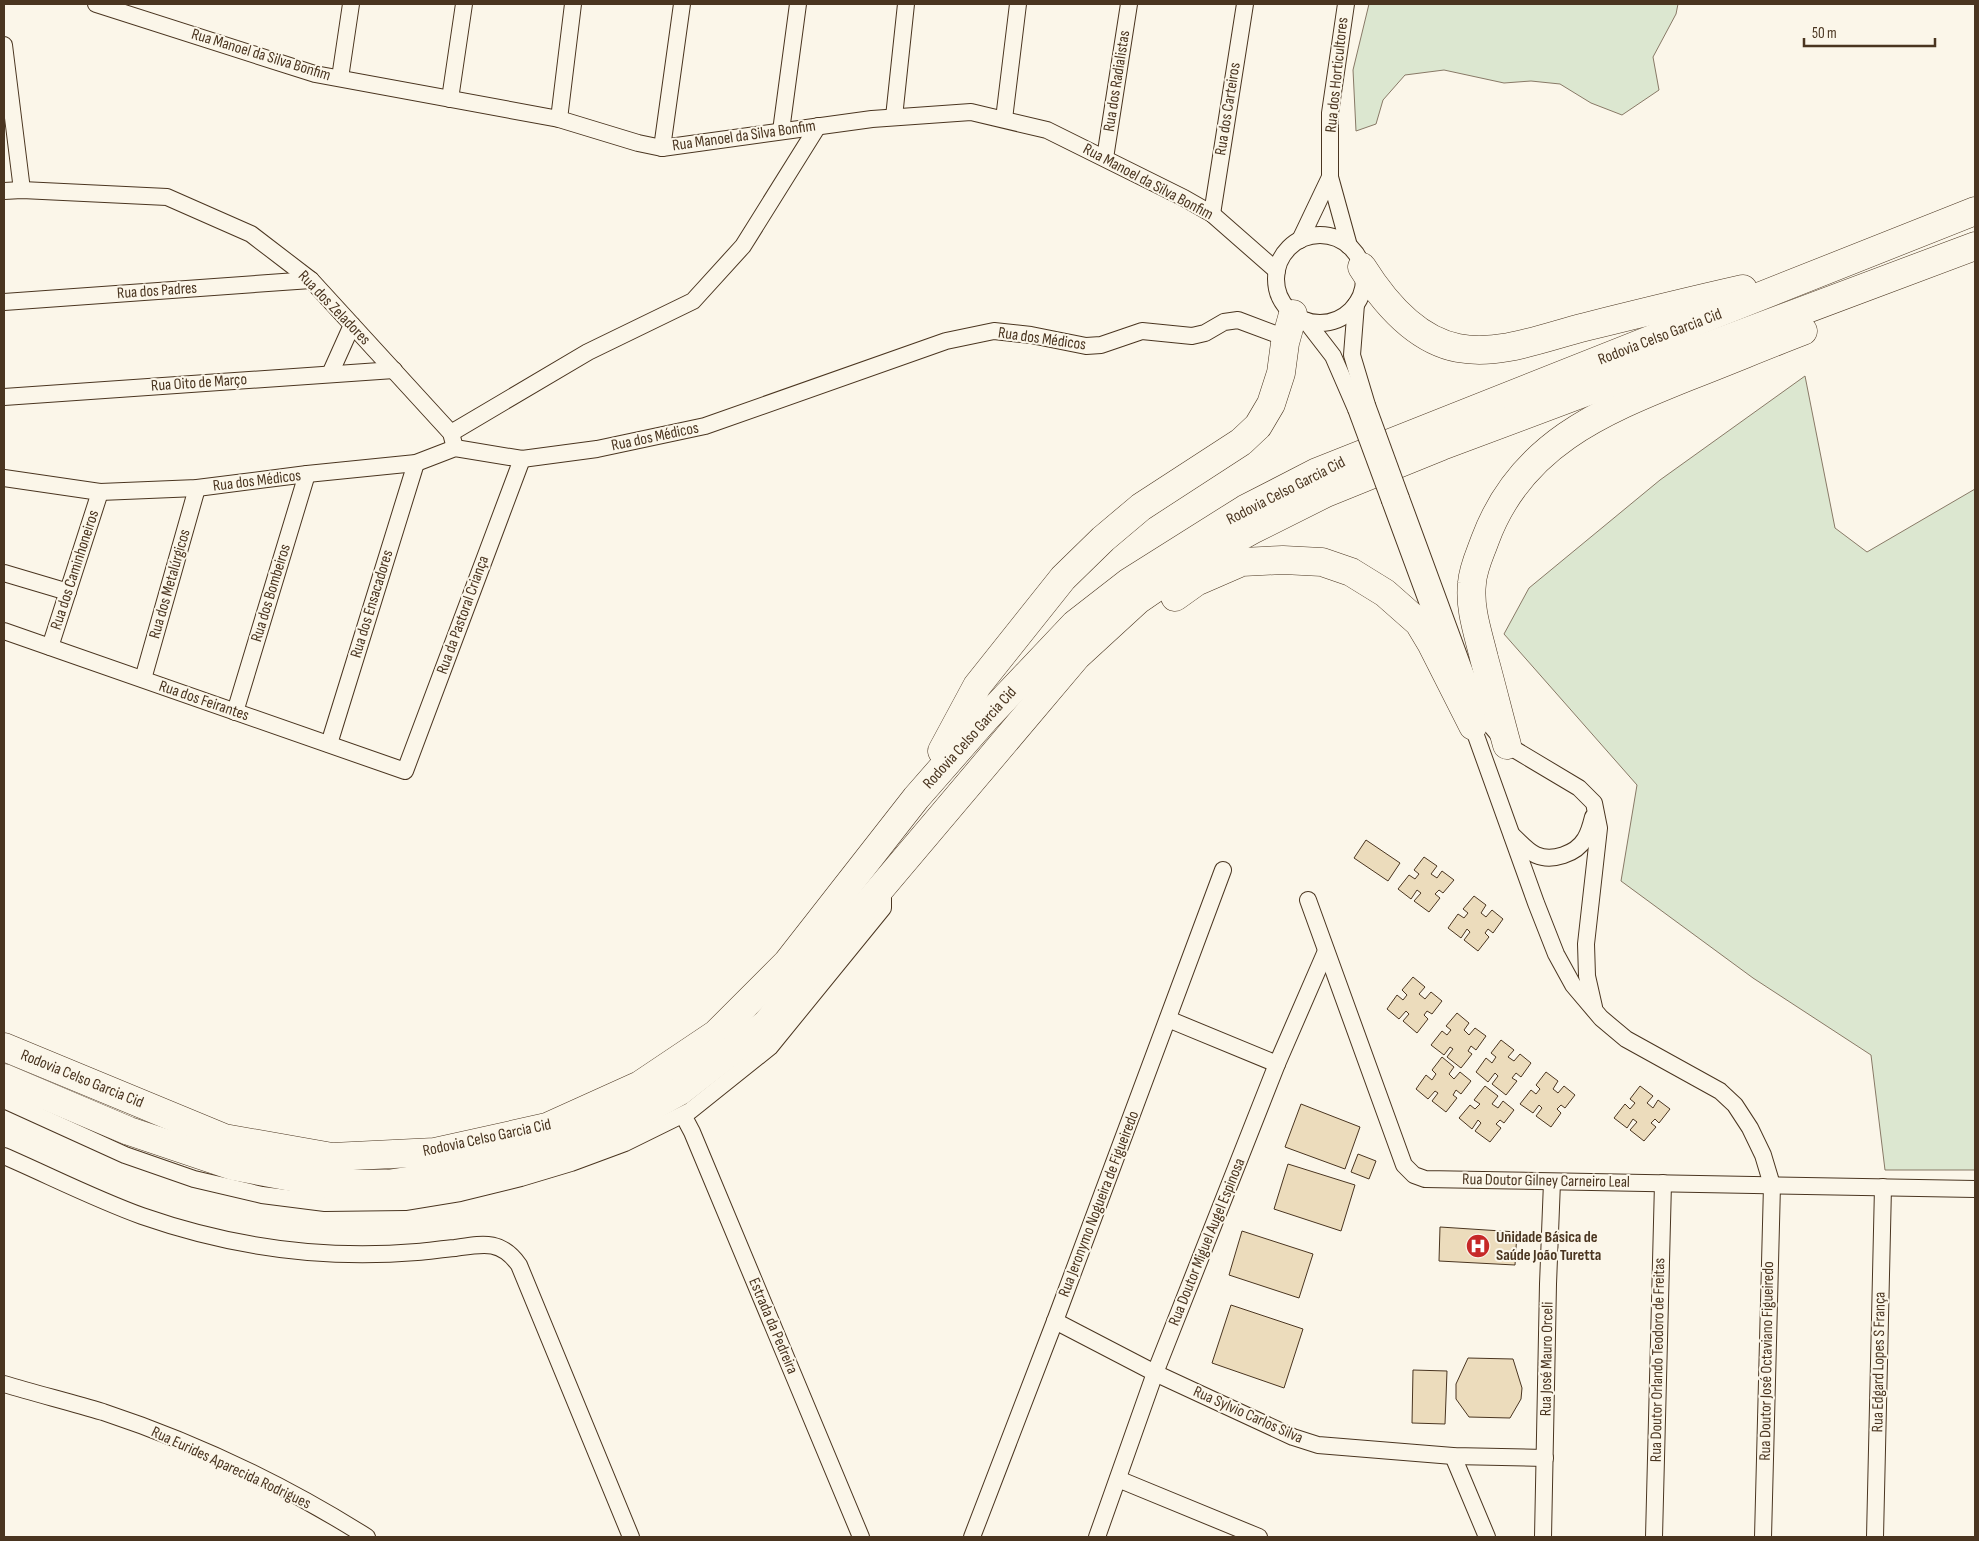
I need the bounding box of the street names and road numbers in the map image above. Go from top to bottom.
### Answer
street label: Rua dos Horticultores [1322,16,1353,134]
street label: Rua Manoel da Silva Bonfim [189,25,333,85]
street label: Rua dos Radialistas [1100,29,1134,133]
street label: Rua dos Carteiros [1211,61,1245,157]
street label: Rua Manoel da Silva Bonfim [671,117,817,155]
street label: Rua Manoel da Silva Bonfim [1080,140,1216,224]
street label: Rua dos Zeladores [294,267,374,349]
street label: Rua dos Padres [116,279,198,303]
street label: Rodovia Celso Garcia Cid [1596,305,1724,369]
street label: Rua dos Médicos [997,323,1087,355]
street label: Rua Oito de Março [150,370,248,396]
street label: Rua dos Médicos [610,418,701,456]
street label: Rodovia Celso Garcia Cid [1223,453,1349,529]
street label: Rua dos Médicos [212,466,302,496]
street label: Rua dos Caminhoneiros [47,508,103,632]
street label: Rua dos Metalúrgicos [145,527,195,641]
street label: Rua dos Bombeiros [247,542,295,644]
street label: Rua dos Ensacadores [347,548,398,660]
street label: Rua da Pastoral Criança [433,553,493,677]
street label: Rua dos Feirantes [156,677,252,725]
street label: Rodovia Celso Garcia Cid [919,683,1021,793]
street label: Rodovia Celso Garcia Cid [18,1046,146,1112]
street label: Rua Jeronymo Nogueira de Figueiredo [1055,1108,1143,1300]
street label: Rodovia Celso Garcia Cid [421,1115,553,1161]
street label: Rua Doutor Miguel Augel Espinosa [1165,1155,1249,1329]
street label: Rua Doutor Gilney Carneiro Leal [1462,1170,1630,1192]
street label: Rua Doutor Orlando Teodoro de Freitas [1647,1257,1669,1462]
street label: Rua Doutor José Octaviano Figueiredo [1756,1261,1778,1461]
street label: Estrada da Pedreira [744,1275,802,1377]
street label: Rua Edgard Lopes S França [1868,1291,1890,1433]
street label: Rua José Mauro Orceli [1537,1302,1557,1416]
street label: Rua Sylvio Carlos Silva [1190,1382,1306,1448]
street label: Rua Eurides Aparecida Rodrigues [148,1423,314,1513]

